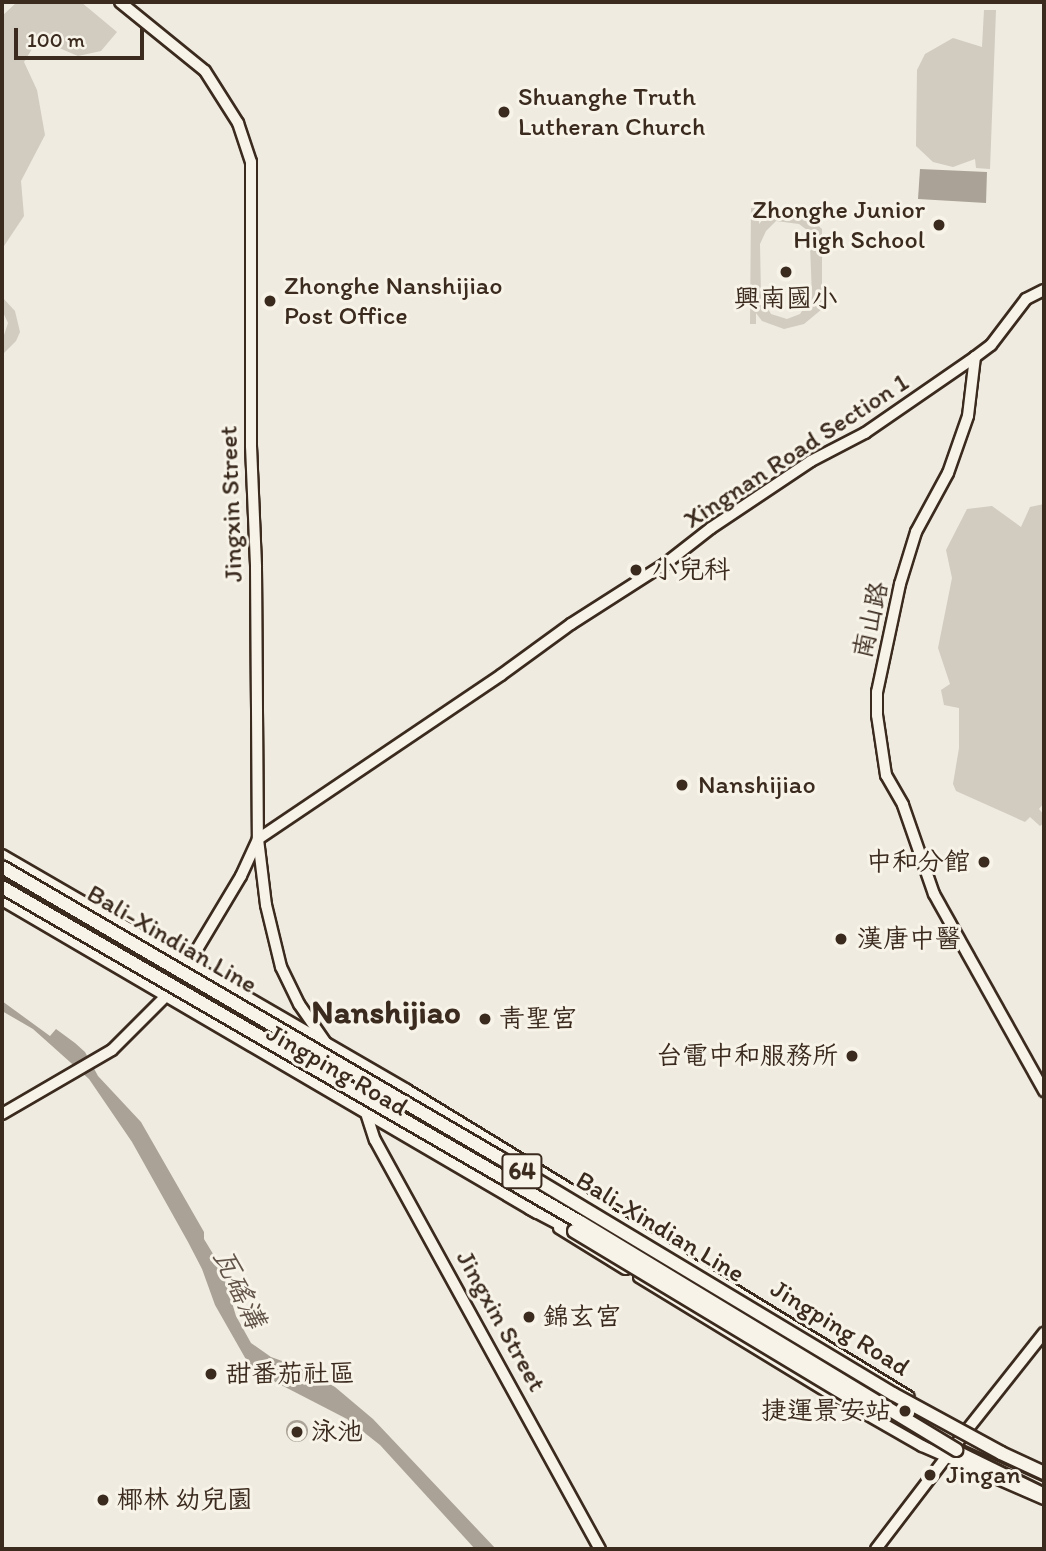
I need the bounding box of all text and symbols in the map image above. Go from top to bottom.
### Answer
scale bar [18,14,147,58]
text: 100 m [27,27,85,52]
place label: Shuanghe Truth Lutheran Church [518,81,706,142]
marker: Shuanghe Truth Lutheran Church [496,104,512,120]
place label: Zhonghe Junior High School [752,194,925,256]
marker: Zhonghe Junior High School [931,217,947,233]
marker: 興南國小 [778,264,794,280]
place label: Zhonghe Nanshijiao Post Office [284,270,503,332]
place label: 興南國小 [734,283,838,315]
marker: Zhonghe Nanshijiao Post Office [262,293,278,309]
street label: Xingnan Road Section 1 [677,366,915,536]
street label: Jingxin Street [213,425,249,583]
place label: 小兒科 [652,554,730,586]
marker: 小兒科 [626,560,646,580]
street label: 南山路 [847,578,895,662]
place label: Nanshijiao [698,769,816,801]
marker: Nanshijiao [672,775,692,795]
place label: 中和分館 [866,846,970,878]
marker: 中和分館 [976,854,992,870]
street label: Bali-Xindian Line [81,877,263,1001]
place label: 漢唐中醫 [857,923,961,955]
marker: 漢唐中醫 [831,929,851,949]
district label: Nanshijiao [311,992,461,1032]
place label: 青聖宮 [499,1003,577,1035]
marker: 青聖宮 [477,1011,493,1027]
street label: Jingping Road [261,1017,413,1123]
place label: 台電中和服務所 [656,1040,838,1072]
marker: 台電中和服務所 [844,1048,860,1064]
road number: 64 [501,1150,543,1191]
street label: Bali-Xindian Line [570,1164,750,1290]
water label: 瓦磘溝 [206,1243,274,1333]
street label: Jingxin Street [450,1245,552,1397]
street label: Jingping Road [765,1273,915,1383]
place label: 錦玄宮 [543,1301,621,1333]
marker: 錦玄宮 [521,1309,537,1325]
place label: 甜番茄社區 [225,1358,355,1390]
marker: 甜番茄社區 [203,1366,219,1382]
place label: 捷運景安站 [761,1395,891,1427]
marker: 捷運景安站 [897,1403,913,1419]
place label: 泳池 [311,1416,363,1448]
marker: 泳池 [289,1424,305,1440]
place label: Jingan [946,1459,1021,1491]
marker: Jingan [920,1465,940,1485]
place label: 椰林 幼兒園 [117,1484,253,1516]
marker: 椰林 幼兒園 [95,1492,111,1508]

